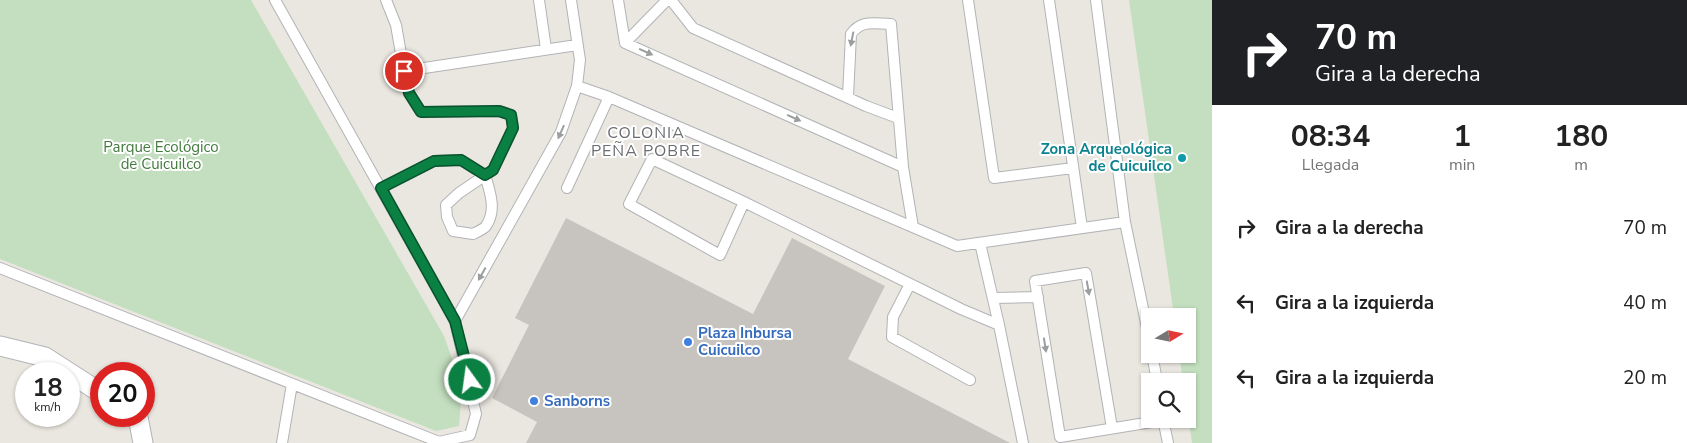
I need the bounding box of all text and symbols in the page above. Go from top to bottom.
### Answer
text: 70 m [1315,14,1397,61]
icon: right [1232,20,1297,85]
one-way arrow [847,31,855,47]
one-way arrow [639,49,653,57]
pin [383,50,425,92]
icon: arrive [390,57,418,85]
text: Gira a la derecha [1315,59,1481,89]
one-way arrow [787,115,801,123]
text: 08:34 [1291,116,1370,157]
text: 1 [1453,116,1471,157]
text: 180 [1554,116,1608,157]
district label: COLONIA PEÑA POBRE [591,122,701,162]
one-way arrow [556,125,564,139]
park label: Parque Ecológico de Cuicuilco [103,137,219,174]
place label: Zona Arqueológica de Cuicuilco [1041,139,1172,176]
marker: Zona Arqueológica de Cuicuilco [1176,152,1188,164]
text: Llegada [1302,154,1359,176]
text: min [1449,154,1475,176]
text: m [1574,154,1588,176]
icon: right [1232,214,1260,242]
text: Gira a la derecha [1275,215,1424,241]
text: 70 m [1623,215,1667,241]
one-way arrow [477,267,486,280]
one-way arrow [1085,281,1093,297]
icon: left [1232,289,1260,317]
text: Gira a la izquierda [1275,290,1434,316]
text: 40 m [1623,290,1667,316]
north arrow [1141,308,1196,362]
map controls [1141,308,1196,428]
place label: Plaza Inbursa Cuicuilco [698,323,792,360]
marker: Plaza Inbursa Cuicuilco [682,336,694,348]
one-way arrow [1042,338,1050,354]
position arrow [443,353,495,405]
speed limit sign: 20 [90,362,155,427]
icon: left [1232,364,1260,392]
text: Gira a la izquierda [1275,365,1434,391]
text: 20 m [1623,365,1667,391]
text: 18 [32,371,63,405]
button: search [1141,373,1196,428]
place label: Sanborns [544,391,610,411]
marker: Sanborns [528,395,540,407]
text: km/h [34,399,61,415]

